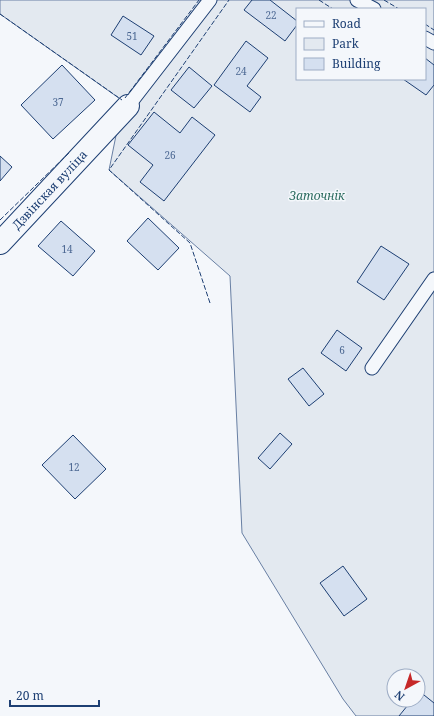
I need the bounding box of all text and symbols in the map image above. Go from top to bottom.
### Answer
house number: 22 [265,8,277,22]
legend [296,8,426,80]
text: Road [332,15,362,32]
house number: 51 [126,29,138,43]
text: Park [332,35,360,52]
text: Building [332,55,381,72]
house number: 24 [235,64,247,78]
house number: 37 [52,95,64,109]
street label: Дзвінская вуліца [8,146,91,233]
house number: 26 [164,148,176,162]
park label: Заточнік [289,187,346,204]
house number: 14 [61,242,73,256]
house number: 6 [339,343,345,357]
house number: 12 [68,460,80,474]
north arrow [386,668,426,708]
scale bar [10,682,99,708]
text: 20 m [16,687,44,704]
text: N [391,687,407,705]

